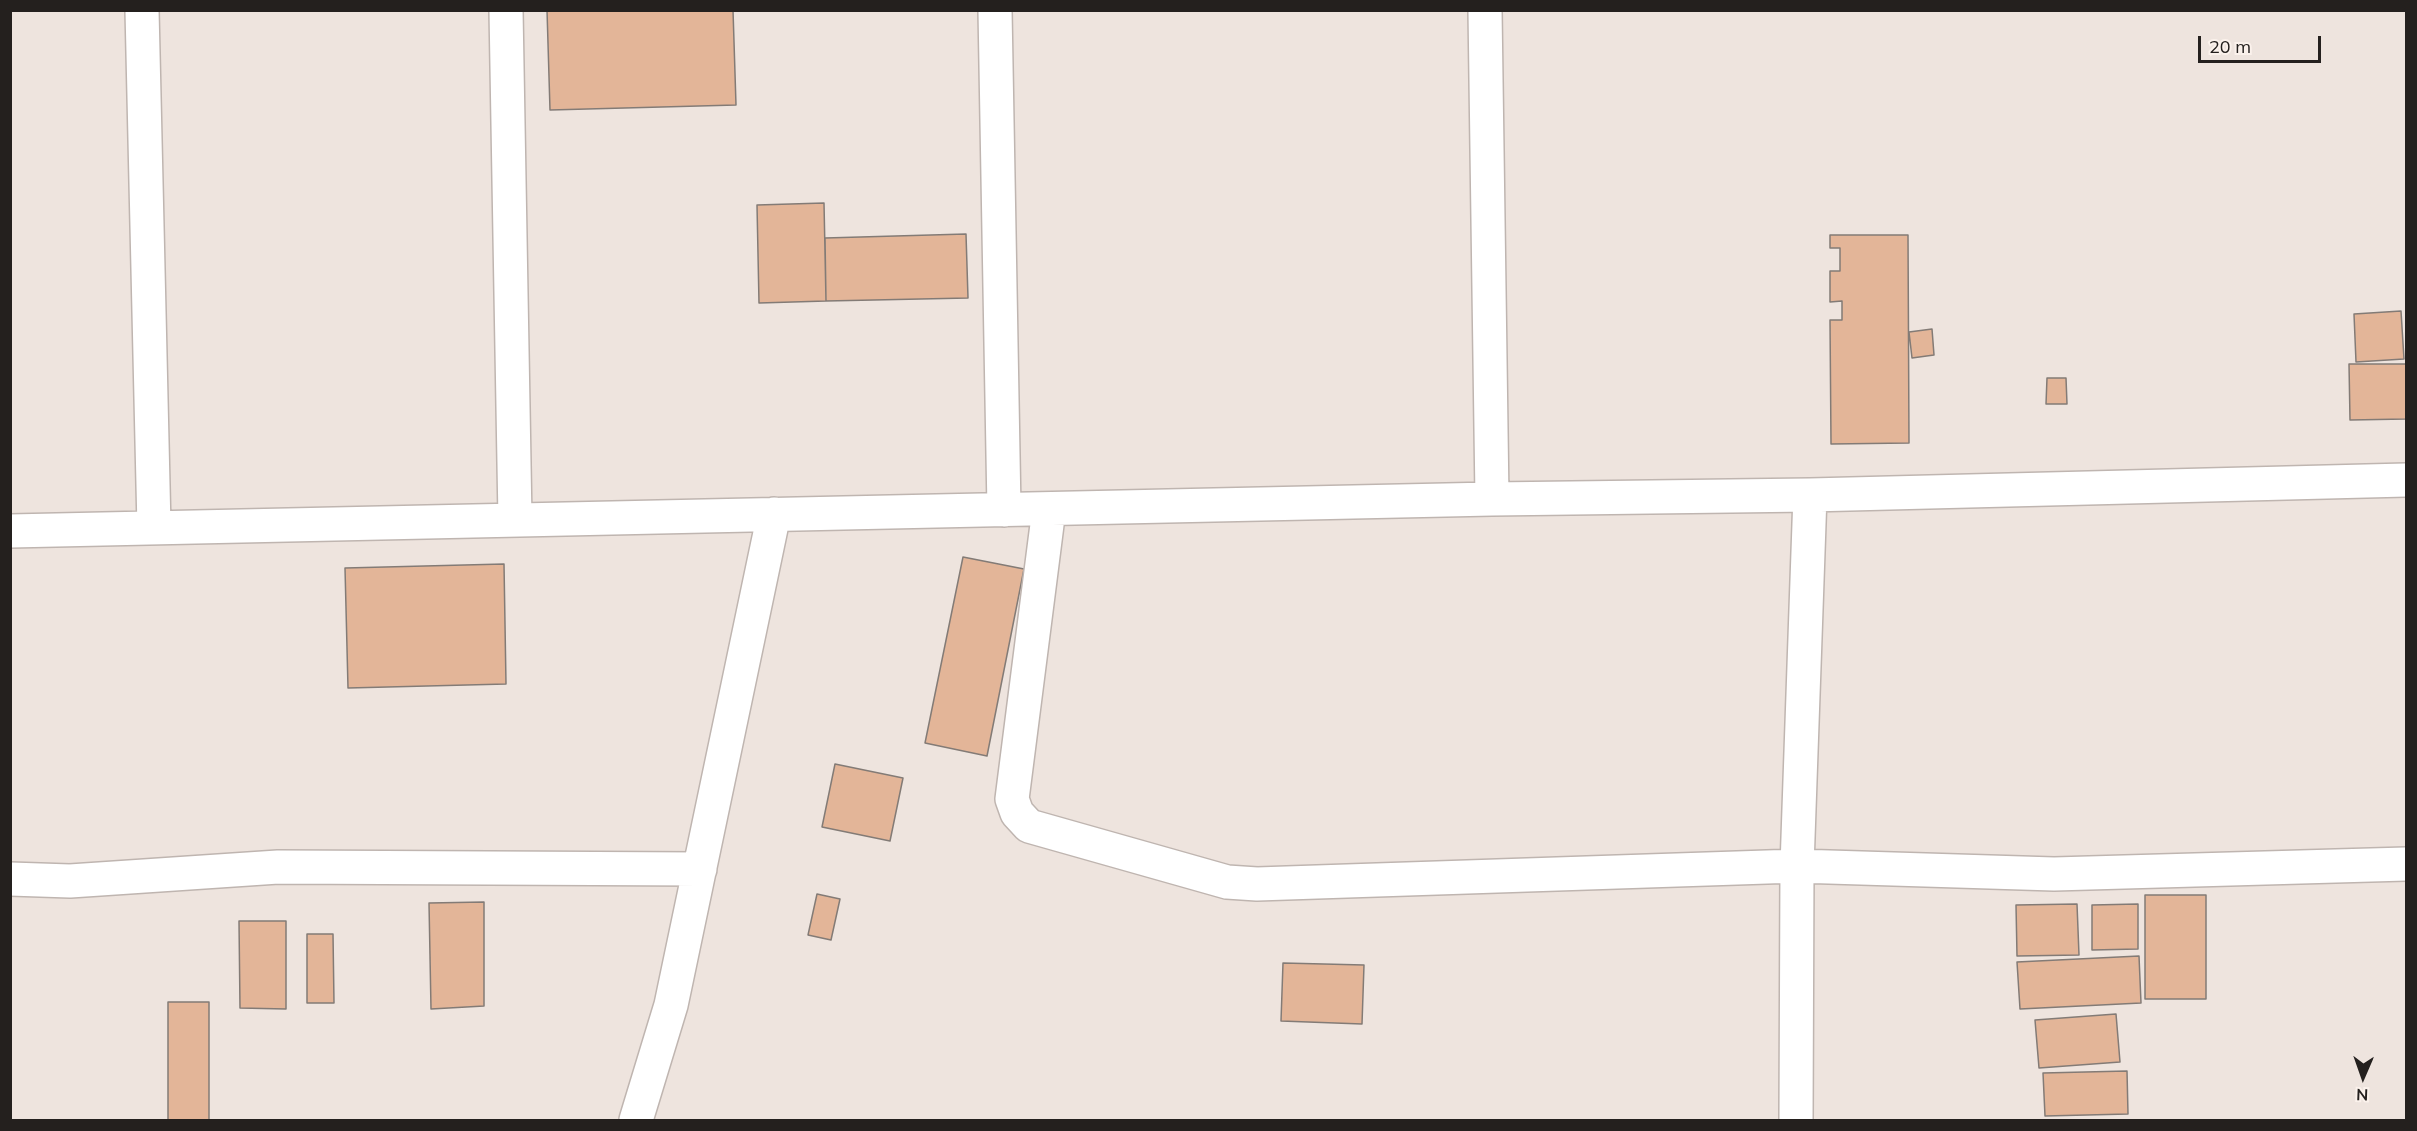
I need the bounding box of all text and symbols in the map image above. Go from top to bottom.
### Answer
scale bar [2201,24,2324,62]
text: 20 m [2209,35,2251,58]
north arrow [2333,1047,2393,1107]
text: N [2356,1085,2369,1105]

